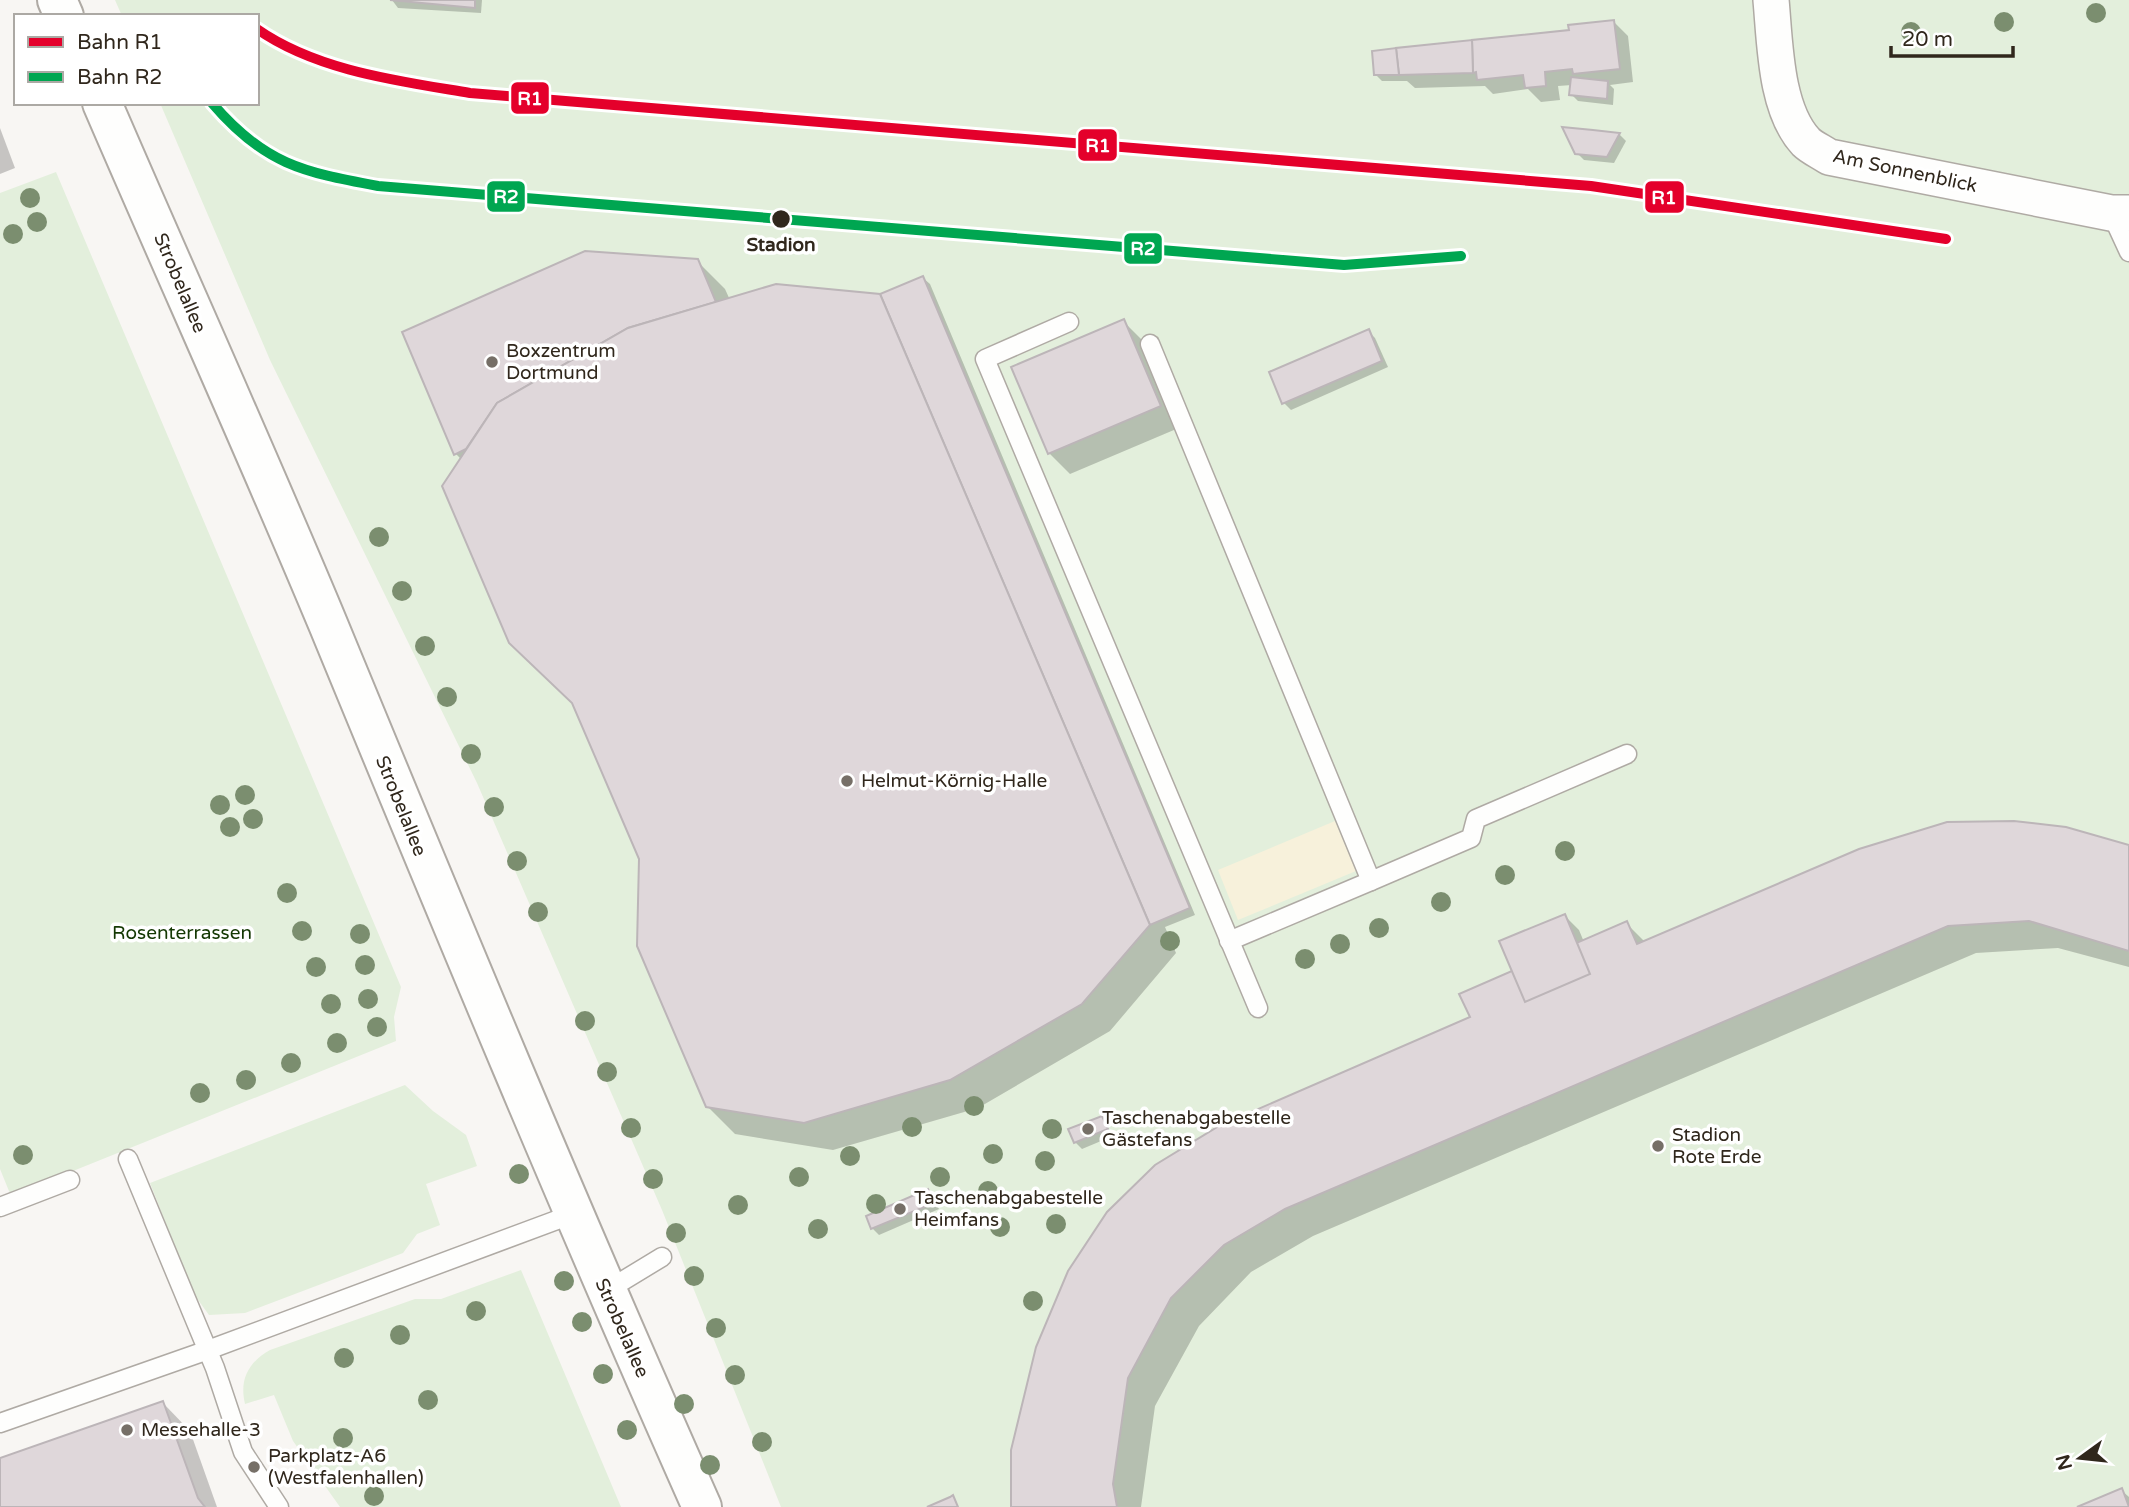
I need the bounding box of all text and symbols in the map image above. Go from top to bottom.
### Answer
legend [14,14,259,105]
scale bar [1891,14,2014,58]
text: 20 m [1902,27,1953,52]
text: Bahn R1 [77,30,163,55]
text: Bahn R2 [77,65,163,90]
line badge: R1 [510,81,550,115]
text: R1 [517,88,543,110]
line badge: R1 [1077,128,1118,162]
text: R1 [1085,135,1111,157]
street label: Am Sonnenblick [1831,145,1979,197]
line badge: R2 [486,180,526,213]
line badge: R1 [1644,180,1685,214]
text: R2 [493,186,519,208]
text: R1 [1651,187,1677,209]
marker: Stadion [770,208,792,230]
street label: Strobelallee [149,230,211,336]
line badge: R2 [1123,232,1163,265]
place label: Stadion [746,234,816,256]
text: R2 [1130,238,1156,260]
place label: Boxzentrum Dortmund [506,340,616,384]
marker: Boxzentrum Dortmund [484,354,500,370]
street label: Strobelallee [371,753,431,859]
place label: Helmut-Körnig-Halle [861,770,1047,792]
marker: Helmut-Körnig-Halle [839,773,855,789]
park label: Rosenterrassen [112,922,252,944]
place label: Taschenabgabestelle Gästefans [1102,1107,1291,1151]
marker: Taschenabgabestelle Gästefans [1080,1121,1096,1137]
place label: Stadion Rote Erde [1672,1124,1762,1168]
marker: Stadion Rote Erde [1650,1138,1666,1154]
place label: Taschenabgabestelle Heimfans [914,1187,1103,1231]
marker: Taschenabgabestelle Heimfans [892,1201,908,1217]
street label: Strobelallee [590,1275,654,1381]
place label: Messehalle-3 [141,1419,261,1441]
marker: Messehalle-3 [119,1422,135,1438]
north arrow [2045,1423,2115,1493]
place label: Parkplatz-A6 (Westfalenhallen) [268,1445,424,1489]
text: N [2052,1452,2077,1472]
marker: Parkplatz-A6 (Westfalenhallen) [246,1459,262,1475]

